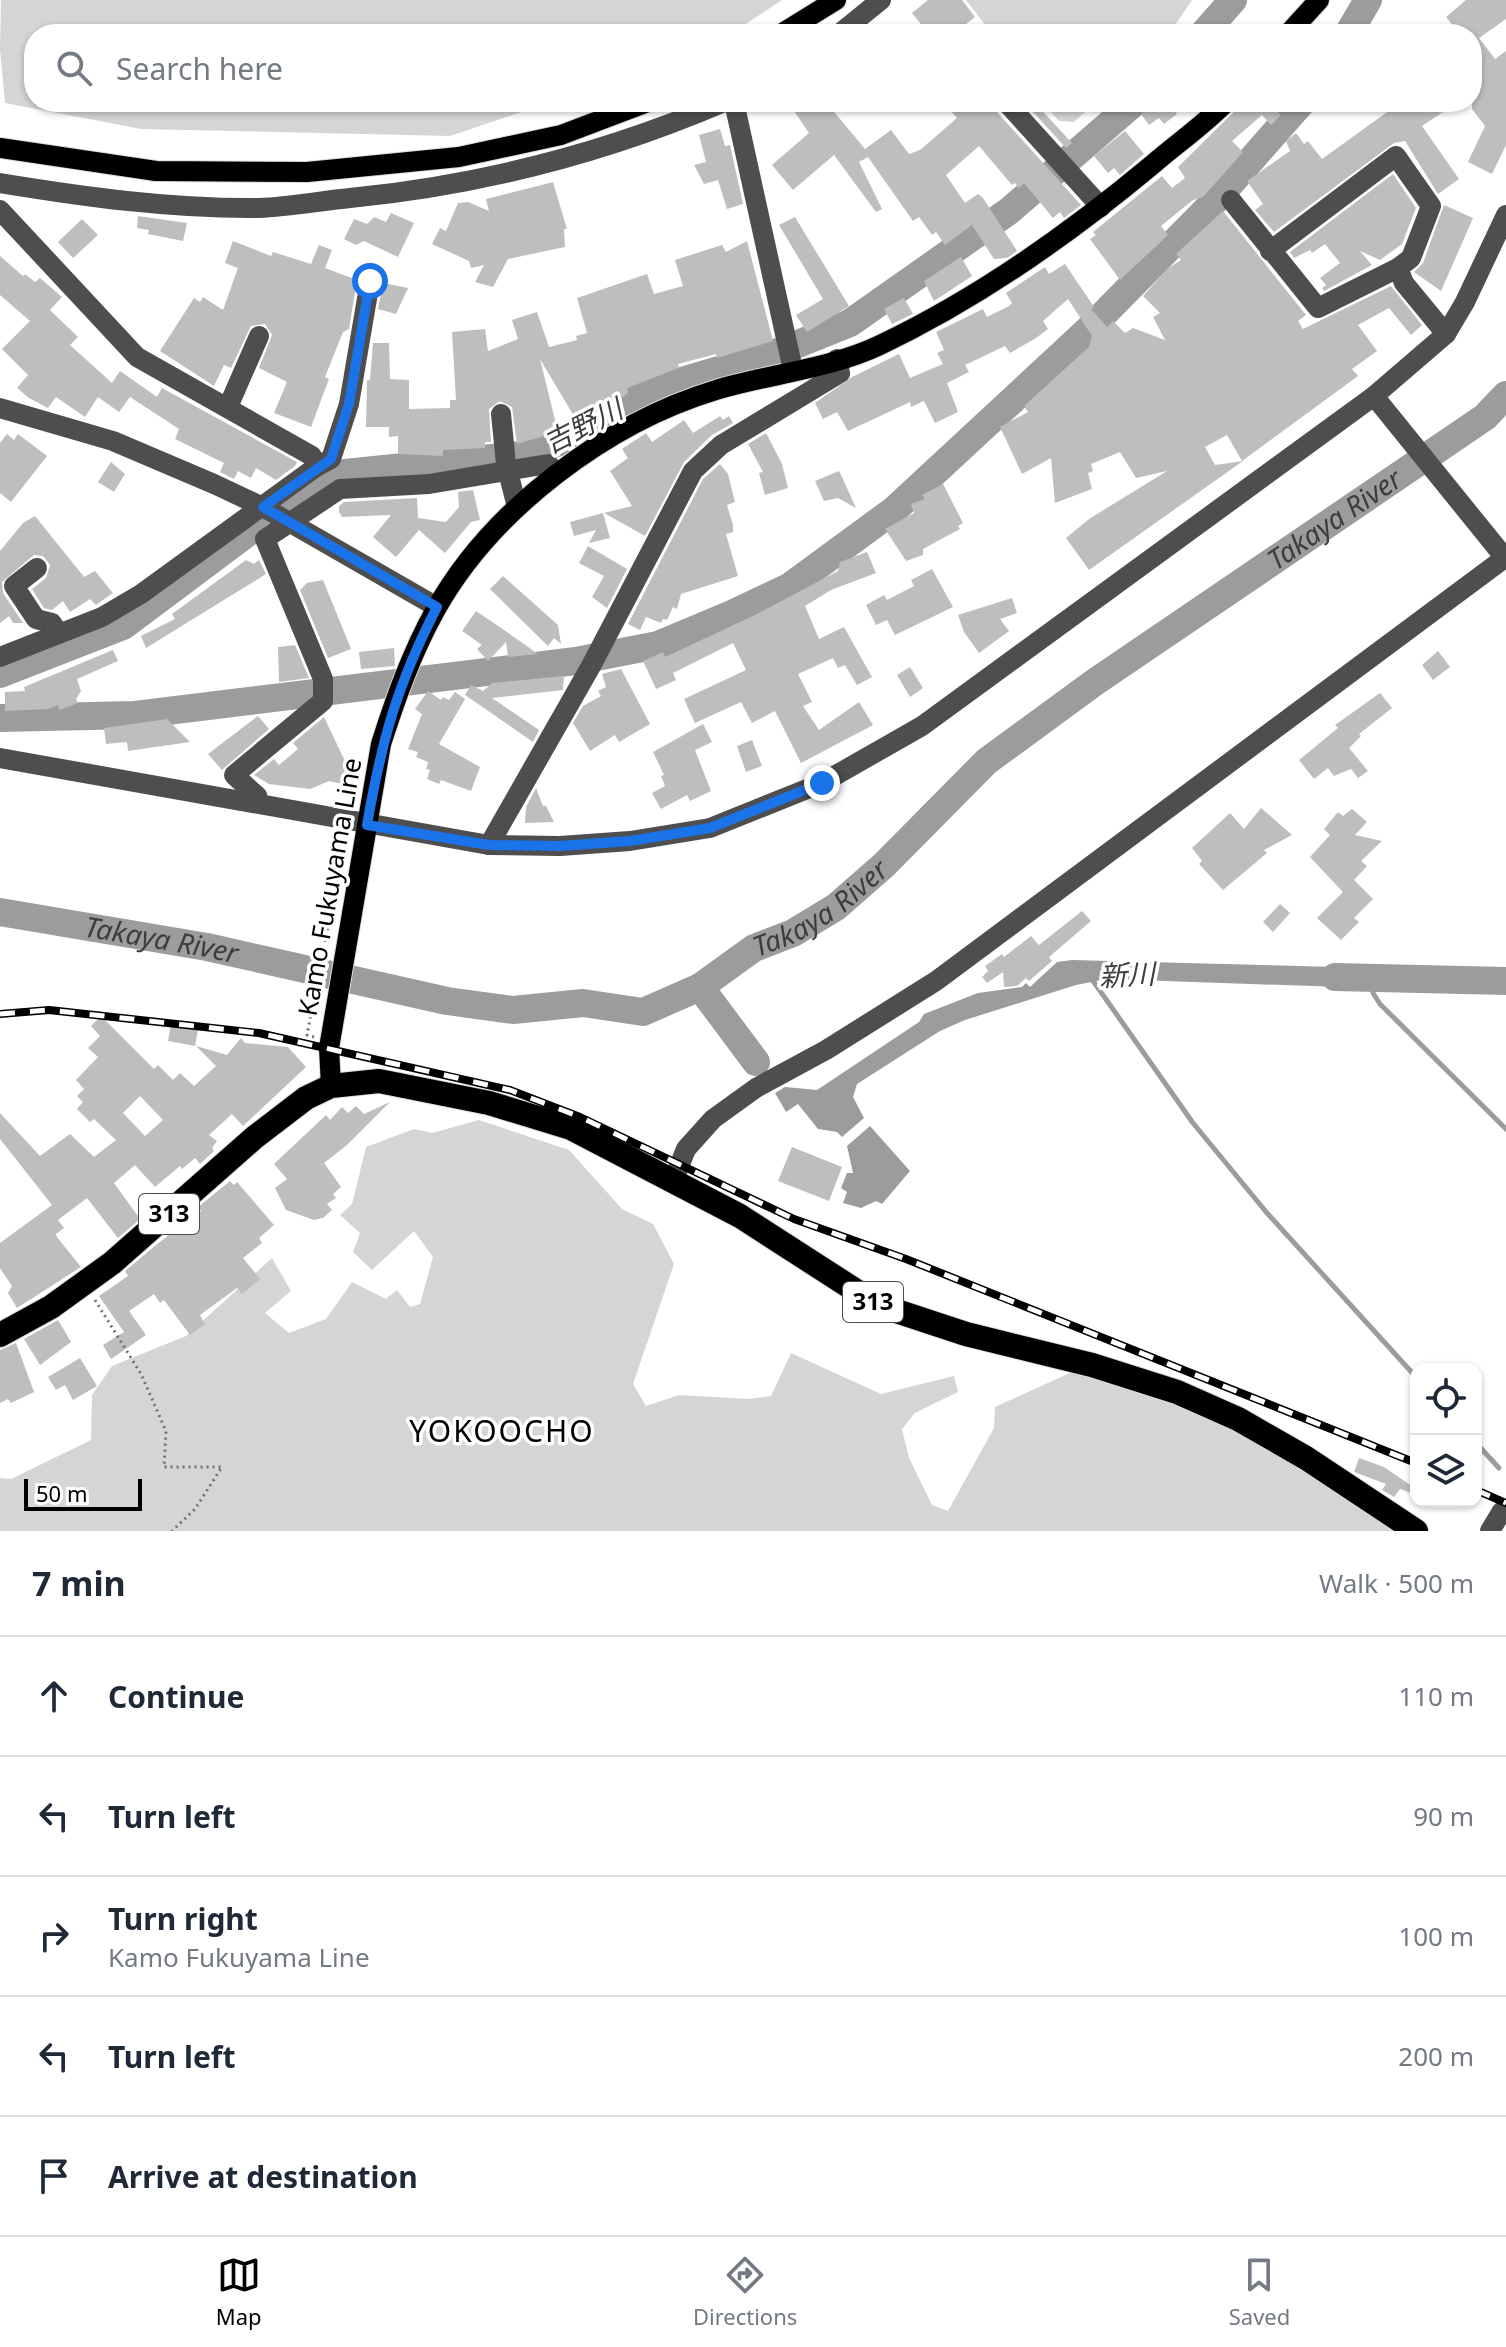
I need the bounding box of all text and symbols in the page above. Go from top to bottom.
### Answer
search box [24,24,1482,112]
icon: search [52,46,96,90]
text: Search here [116,48,283,89]
route start [352,263,388,299]
water label: 吉野川 [536,388,631,461]
water label: Takaya River [1259,458,1410,578]
street label: Kamo Fukuyama Line [289,755,369,1019]
route end [804,765,840,801]
water label: Takaya River [747,849,897,965]
water label: Takaya River [82,907,244,972]
water label: 新川 [1098,953,1159,994]
road number: 313 [139,1194,199,1234]
road number: 313 [843,1282,903,1322]
map controls [1410,1363,1482,1507]
button: locate [1410,1363,1482,1435]
district label: YOKOOCHO [409,1410,595,1451]
button: layers [1410,1435,1482,1507]
scale bar [24,1475,142,1511]
text: 50 m [36,1478,87,1508]
text: 7 min [32,1560,126,1606]
text: Walk · 500 m [1319,1565,1474,1601]
icon: ahead [32,1674,76,1718]
text: Continue [108,1676,244,1717]
text: 110 m [1398,1678,1474,1714]
icon: left [32,1794,76,1838]
text: Turn left [108,1796,236,1837]
text: 90 m [1413,1798,1474,1834]
text: Turn right [108,1898,258,1939]
icon: right [32,1914,76,1958]
text: 100 m [1398,1918,1474,1954]
text: Kamo Fukuyama Line [108,1939,370,1975]
icon: left [32,2034,76,2078]
text: Turn left [108,2036,236,2077]
text: 200 m [1398,2038,1474,2074]
icon: arrive [32,2154,76,2198]
text: Arrive at destination [108,2156,418,2197]
tab: Map [216,2253,262,2331]
tab: Directions [693,2253,797,2331]
tab: Saved [1229,2253,1290,2331]

